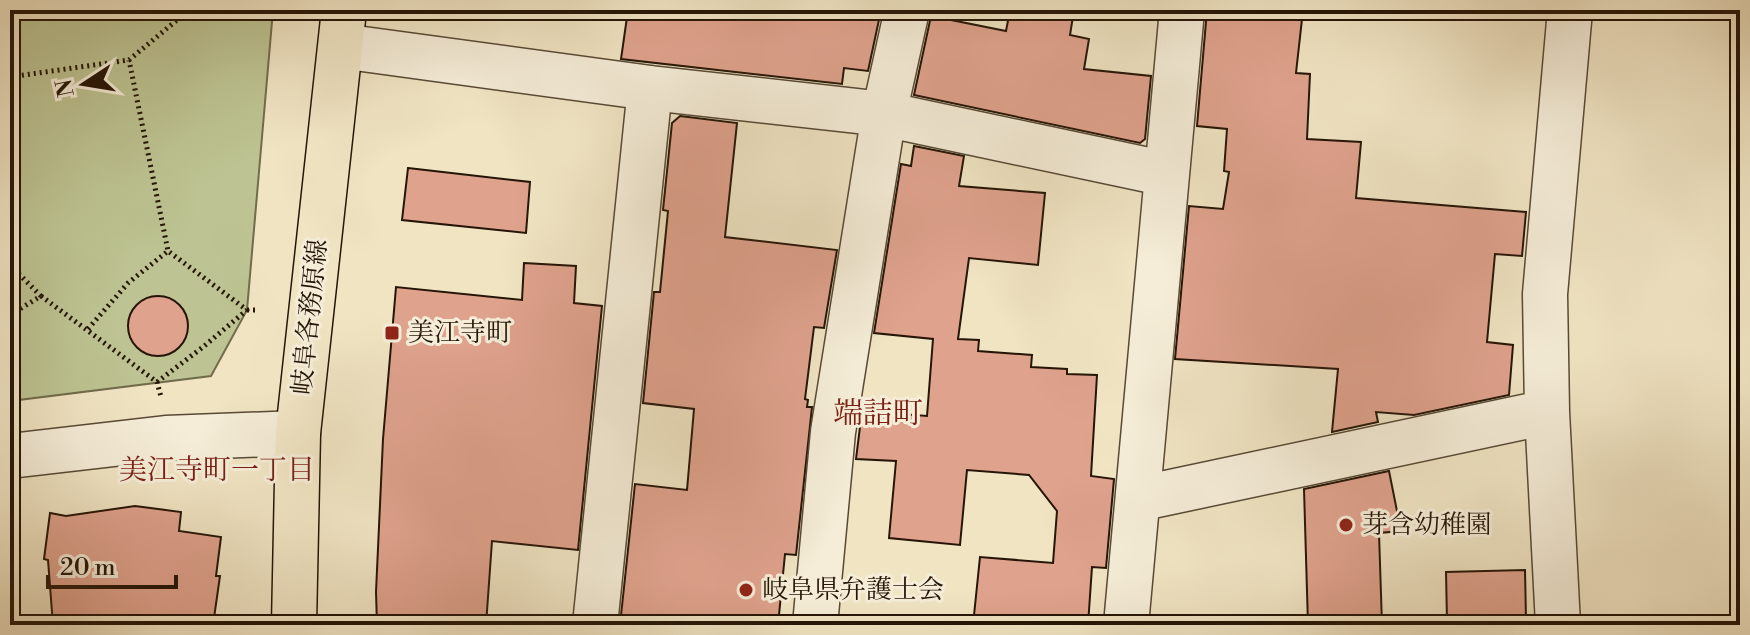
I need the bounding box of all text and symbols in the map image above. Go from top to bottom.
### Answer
north arrow [44,44,124,124]
text: N [51,76,81,99]
street label: 岐阜各務原線 [286,238,334,396]
place label: 美江寺町 [408,317,512,349]
marker: 美江寺町 [383,324,401,342]
district label: 端詰町 [833,395,923,433]
district label: 美江寺町一丁目 [119,453,315,488]
place label: 芽含幼稚園 [1362,509,1492,541]
marker: 芽含幼稚園 [1337,516,1355,534]
scale bar [48,539,176,589]
text: 20 m [60,553,116,583]
place label: 岐阜県弁護士会 [762,574,944,606]
marker: 岐阜県弁護士会 [737,581,755,599]

